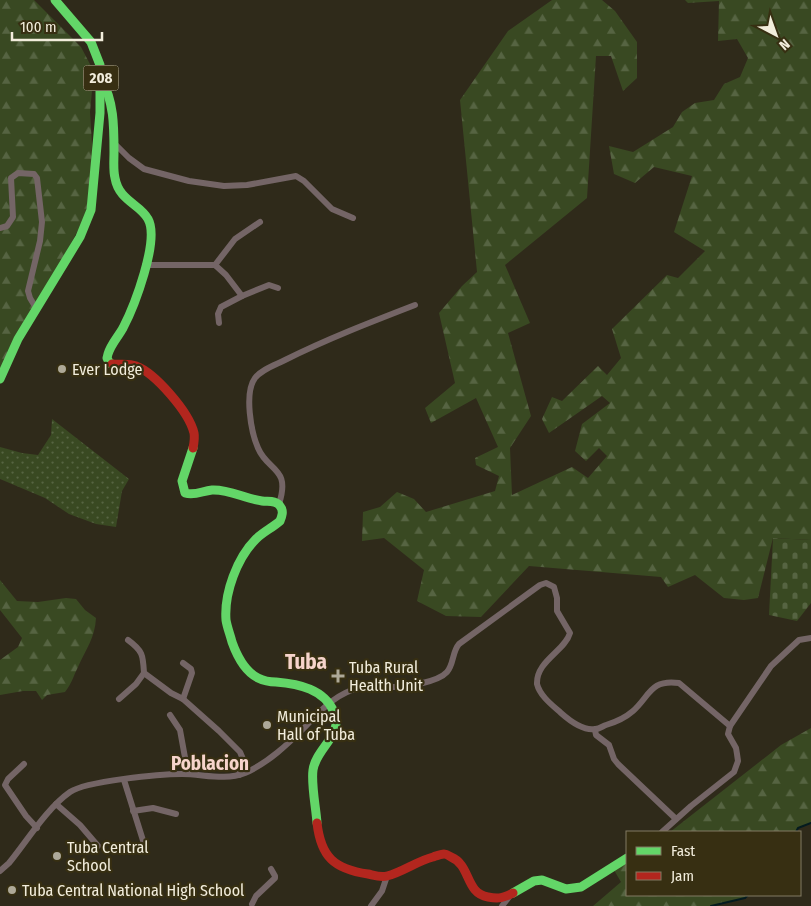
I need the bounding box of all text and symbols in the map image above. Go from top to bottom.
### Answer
scale bar [12,10,102,42]
north arrow [751,10,801,60]
text: 100 m [20,18,57,36]
text: N [775,35,793,54]
road number: 208 [84,66,118,90]
place label: Ever Lodge [72,360,142,379]
marker: Ever Lodge [56,363,68,375]
district label: Tuba [285,649,327,675]
place label: Tuba Rural Health Unit [349,658,424,695]
marker: Tuba Rural Health Unit [331,669,345,683]
place label: Municipal Hall of Tuba [277,707,355,744]
marker: Municipal Hall of Tuba [261,719,273,731]
district label: Poblacion [171,752,249,775]
legend [626,831,801,896]
place label: Tuba Central School [67,838,148,875]
text: Fast [671,842,695,860]
marker: Tuba Central School [51,850,63,862]
text: Jam [671,867,694,885]
place label: Tuba Central National High School [22,881,244,900]
marker: Tuba Central National High School [6,884,18,896]

